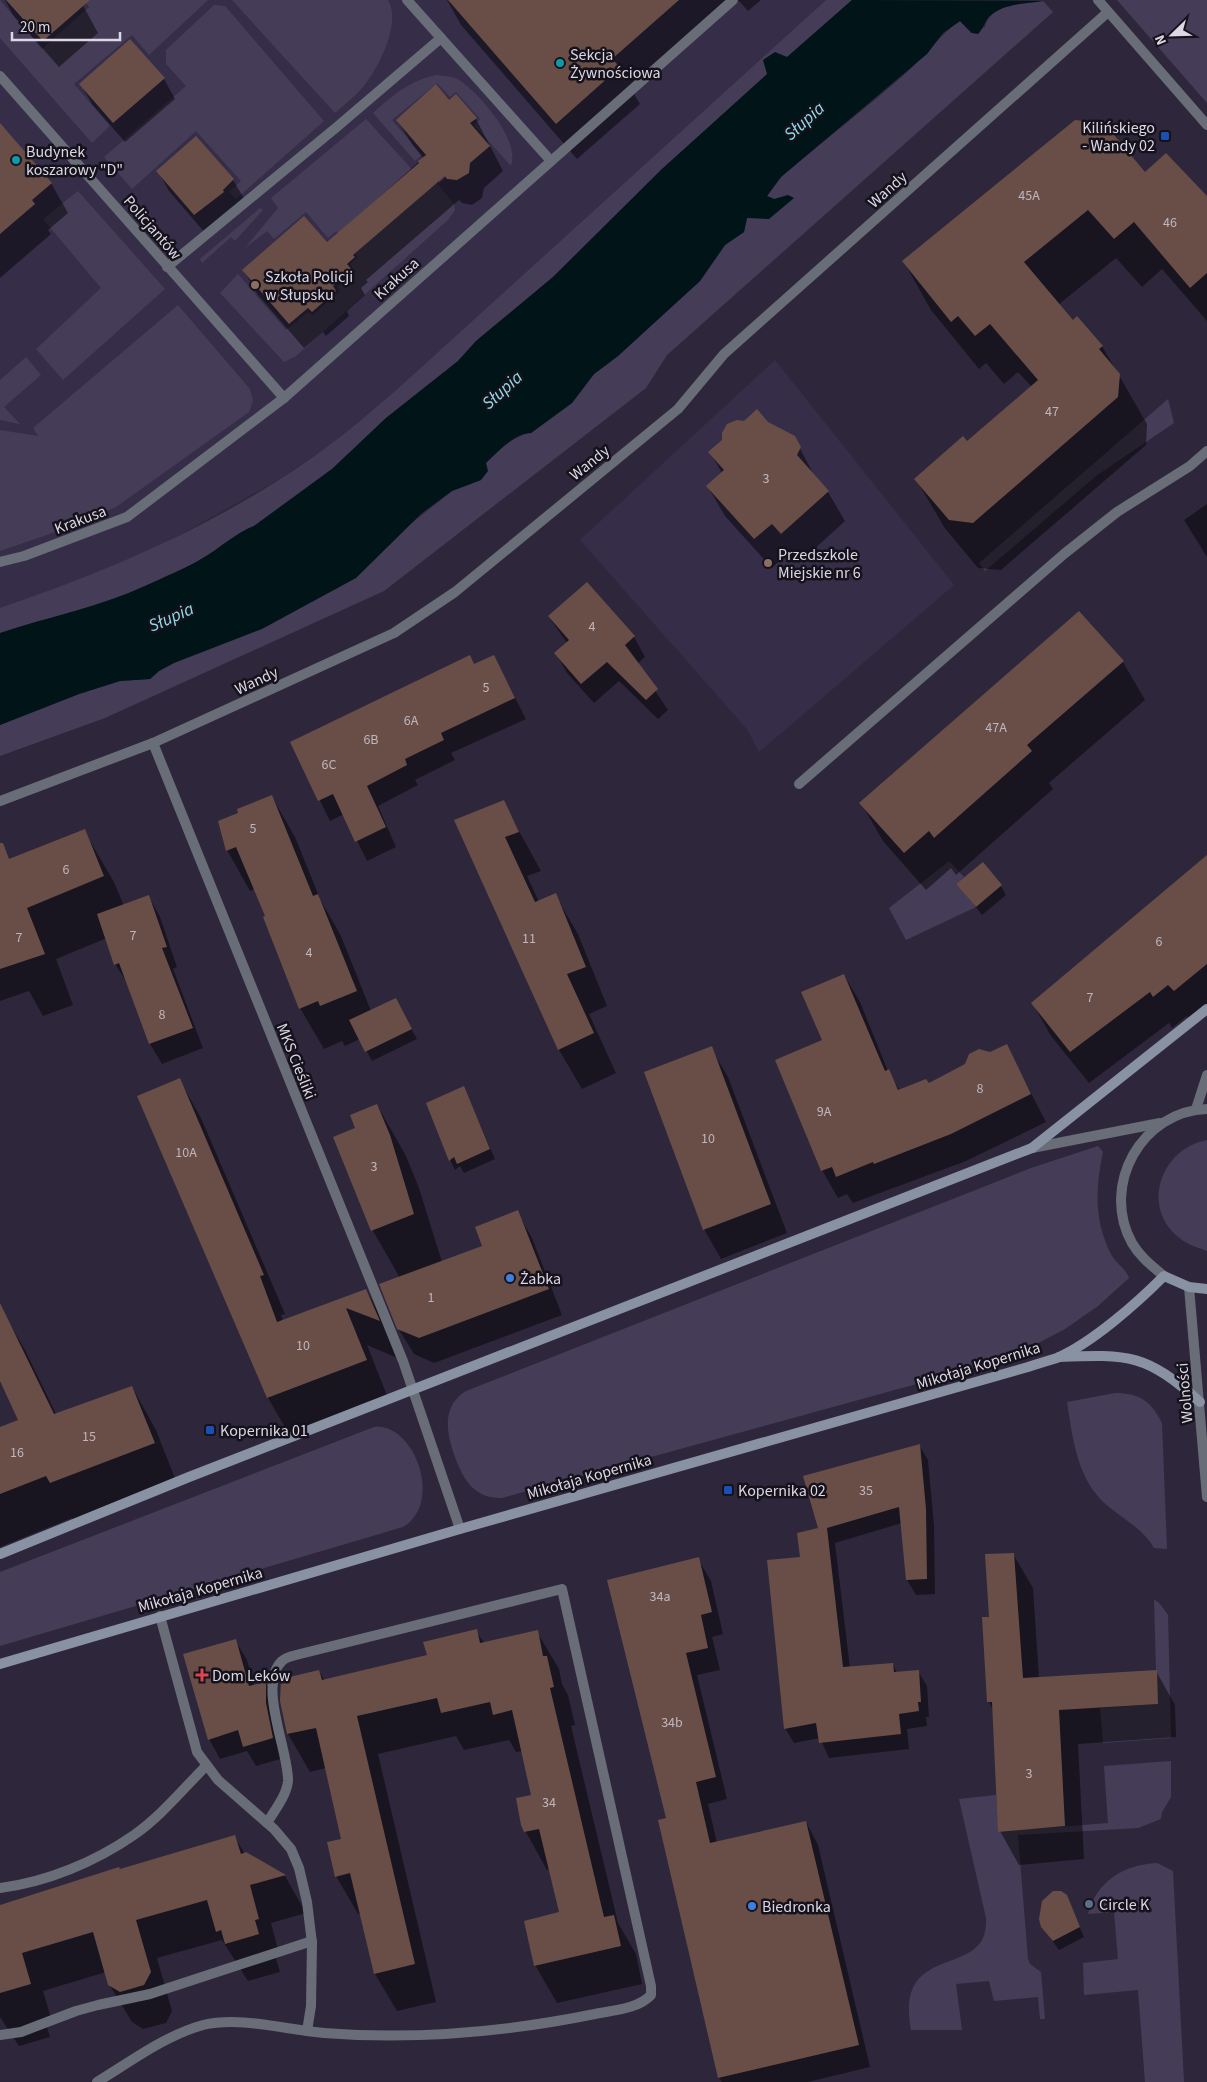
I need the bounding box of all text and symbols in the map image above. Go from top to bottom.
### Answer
scale bar [12,10,120,42]
north arrow [1147,10,1197,60]
text: 20 m [20,17,50,38]
text: N [1150,31,1172,48]
place label: Sekcja Żywnościowa [570,44,661,84]
marker: Sekcja Żywnościowa [554,57,566,69]
water label: Słupia [778,96,831,146]
place label: Kilińskiego - Wandy 02 [1082,117,1155,157]
marker: Kilińskiego - Wandy 02 [1159,130,1171,142]
place label: Budynek koszarowy "D" [26,141,123,181]
marker: Budynek koszarowy "D" [10,154,22,166]
street label: Wandy [863,166,912,213]
house number: 45A [1018,186,1040,206]
street label: Policjantów [118,191,187,265]
house number: 46 [1163,213,1177,233]
street label: Krakusa [369,253,424,305]
place label: Szkoła Policji w Słupsku [265,266,353,306]
marker: Szkoła Policji w Słupsku [249,279,261,291]
water label: Słupia [476,365,529,415]
house number: 47 [1045,402,1059,422]
street label: Wandy [565,440,615,486]
house number: 3 [763,469,770,489]
street label: Krakusa [51,500,109,540]
place label: Przedszkole Miejskie nr 6 [778,544,861,584]
marker: Przedszkole Miejskie nr 6 [762,557,774,569]
water label: Słupia [145,596,198,638]
house number: 4 [589,617,596,637]
street label: Wandy [231,661,282,700]
house number: 5 [483,678,490,698]
house number: 6A [404,711,419,731]
house number: 47A [985,718,1007,738]
house number: 6B [363,730,379,750]
house number: 6C [322,755,336,775]
house number: 5 [250,819,257,839]
house number: 6 [63,860,70,880]
house number: 7 [130,926,137,946]
house number: 7 [16,928,23,948]
house number: 11 [522,929,536,949]
house number: 6 [1156,932,1163,952]
house number: 4 [306,943,313,963]
house number: 7 [1087,988,1094,1008]
house number: 8 [159,1005,166,1025]
street label: MKS Cieśliki [271,1020,321,1103]
house number: 8 [977,1079,984,1099]
house number: 9A [817,1102,832,1122]
house number: 10 [701,1129,715,1149]
house number: 10A [175,1143,197,1163]
house number: 3 [371,1157,378,1177]
place label: Żabka [520,1268,561,1290]
marker: Żabka [504,1272,516,1284]
house number: 1 [428,1288,435,1308]
house number: 10 [296,1336,310,1356]
street label: Mikołaja Kopernika [914,1337,1043,1395]
street label: Wolności [1171,1362,1199,1424]
place label: Kopernika 01 [220,1420,308,1442]
marker: Kopernika 01 [204,1424,216,1436]
house number: 15 [82,1427,96,1447]
house number: 16 [10,1443,24,1463]
street label: Mikołaja Kopernika [524,1449,654,1505]
place label: Kopernika 02 [738,1480,826,1502]
house number: 35 [859,1481,873,1501]
marker: Kopernika 02 [722,1484,734,1496]
street label: Mikołaja Kopernika [135,1562,265,1618]
house number: 34a [650,1587,670,1607]
place label: Dom Leków [212,1665,291,1687]
marker: Dom Leków [196,1669,208,1681]
house number: 34b [661,1713,683,1733]
house number: 3 [1026,1764,1033,1784]
house number: 34 [542,1793,556,1813]
place label: Circle K [1099,1894,1150,1916]
place label: Biedronka [762,1896,831,1918]
marker: Circle K [1083,1898,1095,1910]
marker: Biedronka [746,1900,758,1912]

